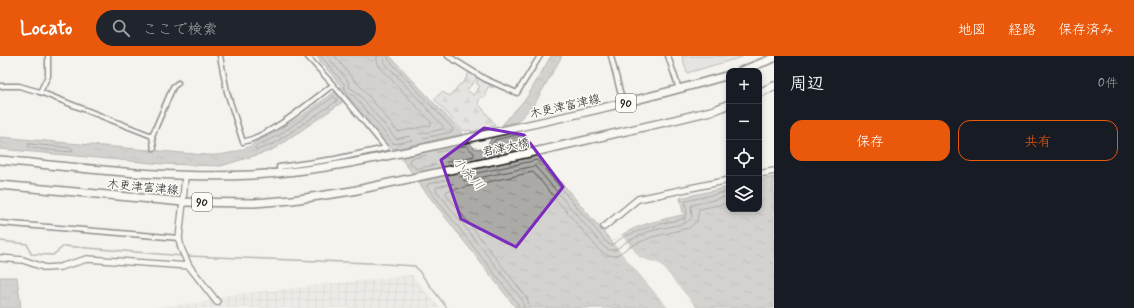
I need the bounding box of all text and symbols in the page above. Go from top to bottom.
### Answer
search box [96,10,376,46]
text: Locato [20,16,72,41]
icon: search [110,17,132,39]
text: ここで検索 [142,20,217,40]
text: 地図 [958,21,986,39]
text: 経路 [1008,21,1036,39]
text: 保存済み [1058,21,1114,39]
map controls [726,68,762,212]
button: + [726,68,762,104]
text: 周辺 [790,73,824,95]
text: 0件 [1098,75,1118,92]
street label: 木更津富津線 [528,91,602,123]
road number: 90 [616,94,636,112]
button: − [726,104,762,140]
button: 保存 [790,120,950,161]
button: 共有 [958,120,1118,161]
street label: 君津大橋 [481,135,531,161]
button: locate [726,140,762,176]
water label: 小糸川 [449,154,487,194]
button: layers [726,176,762,212]
street label: 木更津富津線 [106,177,179,199]
road number: 90 [192,193,212,211]

